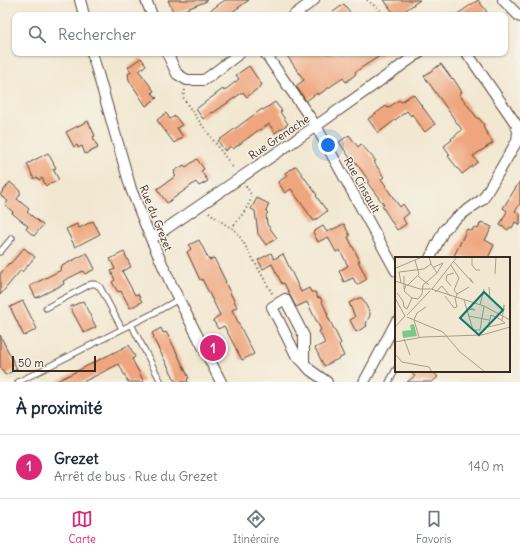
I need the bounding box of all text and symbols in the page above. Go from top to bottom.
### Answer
search box [12,12,508,56]
icon: search [26,23,48,45]
text: Rechercher [58,25,136,44]
street label: Rue Grenache [246,111,312,162]
your location [318,135,338,155]
street label: Rue Cinsault [341,155,383,216]
street label: Rue du Grezet [136,183,176,253]
inset map [395,257,510,372]
pin: 1 [200,333,226,363]
scale bar [12,354,96,373]
text: 50 m [18,356,44,370]
text: À proximité [16,397,102,419]
text: Grezet [54,449,99,468]
text: 1 [26,458,32,475]
text: 140 m [468,458,504,475]
text: Arrêt de bus · Rue du Grezet [54,468,217,485]
tab: Carte [68,508,96,546]
tab: Itinéraire [233,508,279,546]
tab: Favoris [416,508,451,546]

